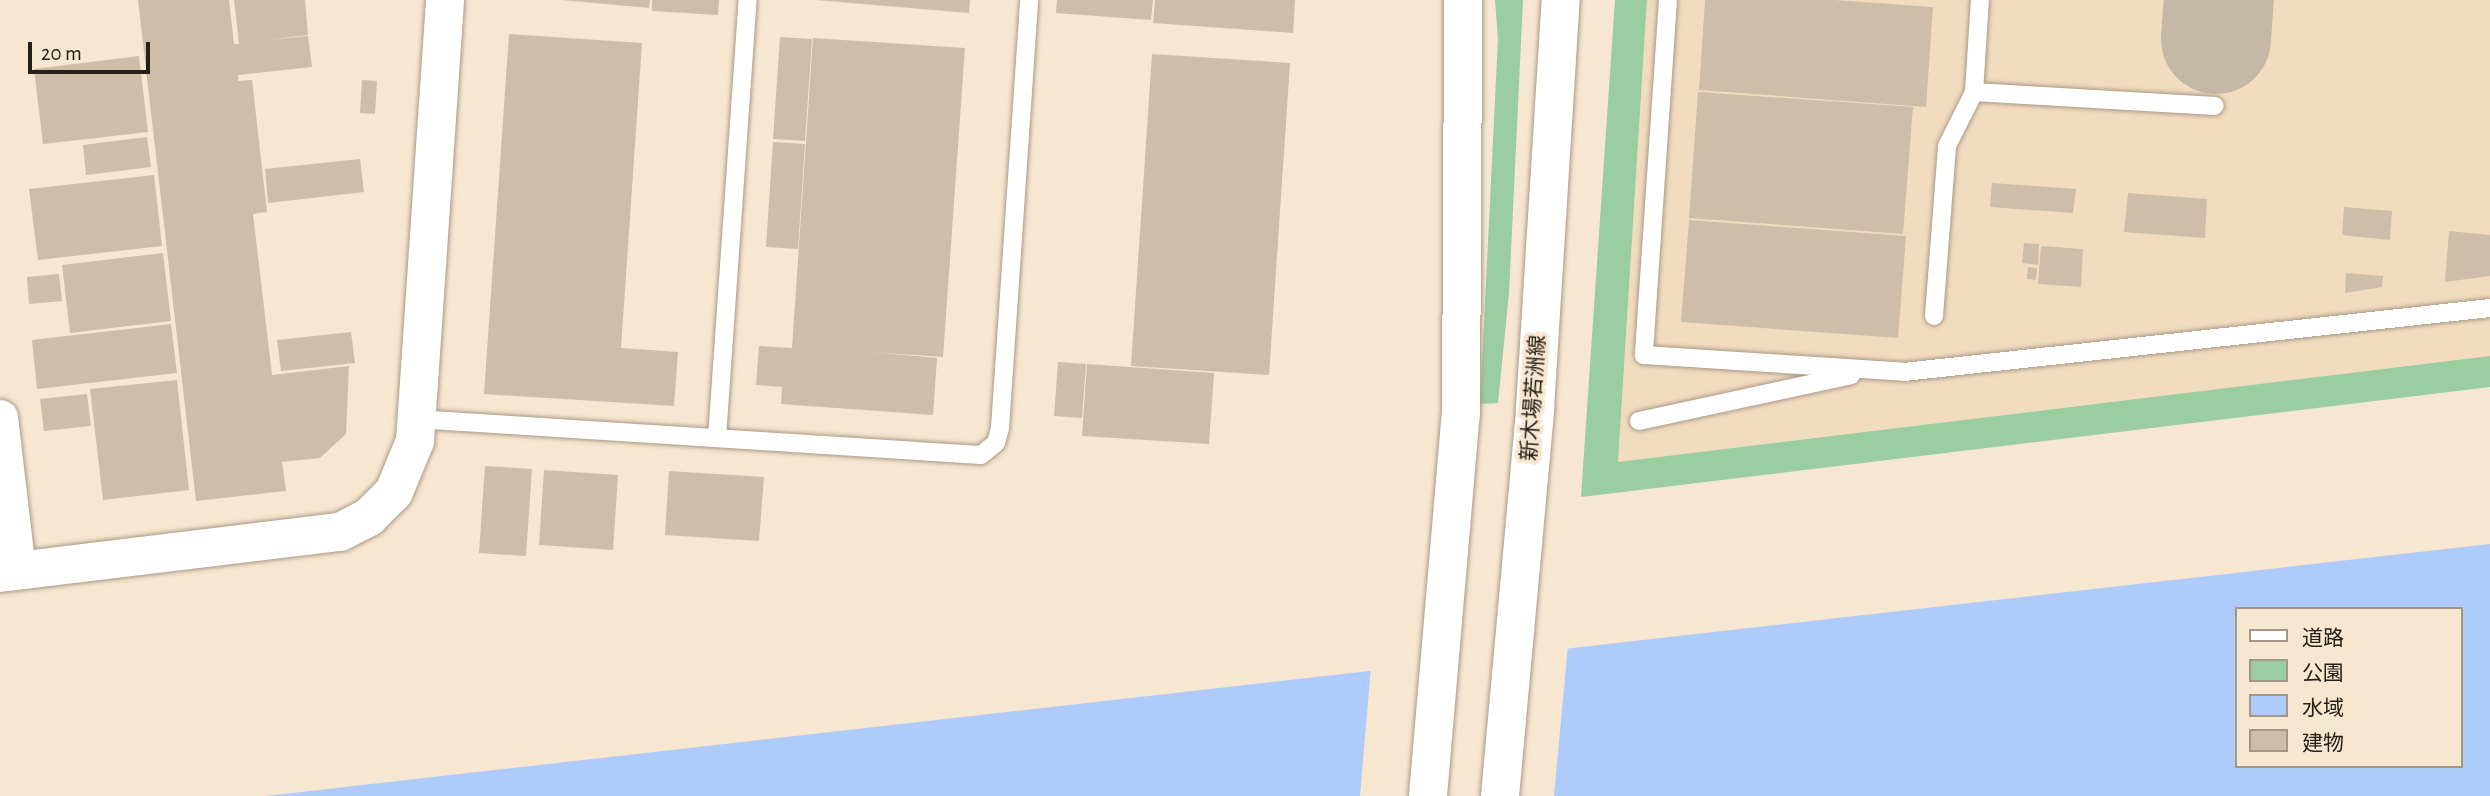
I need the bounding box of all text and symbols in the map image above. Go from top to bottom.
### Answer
scale bar [32,28,154,72]
text: 20 m [41,43,82,64]
street label: 新木場若洲線 [1517,334,1551,462]
legend [2234,607,2462,768]
text: 道路 [2302,628,2344,649]
text: 公園 [2302,663,2344,684]
text: 水域 [2302,698,2344,719]
text: 建物 [2302,733,2344,754]

